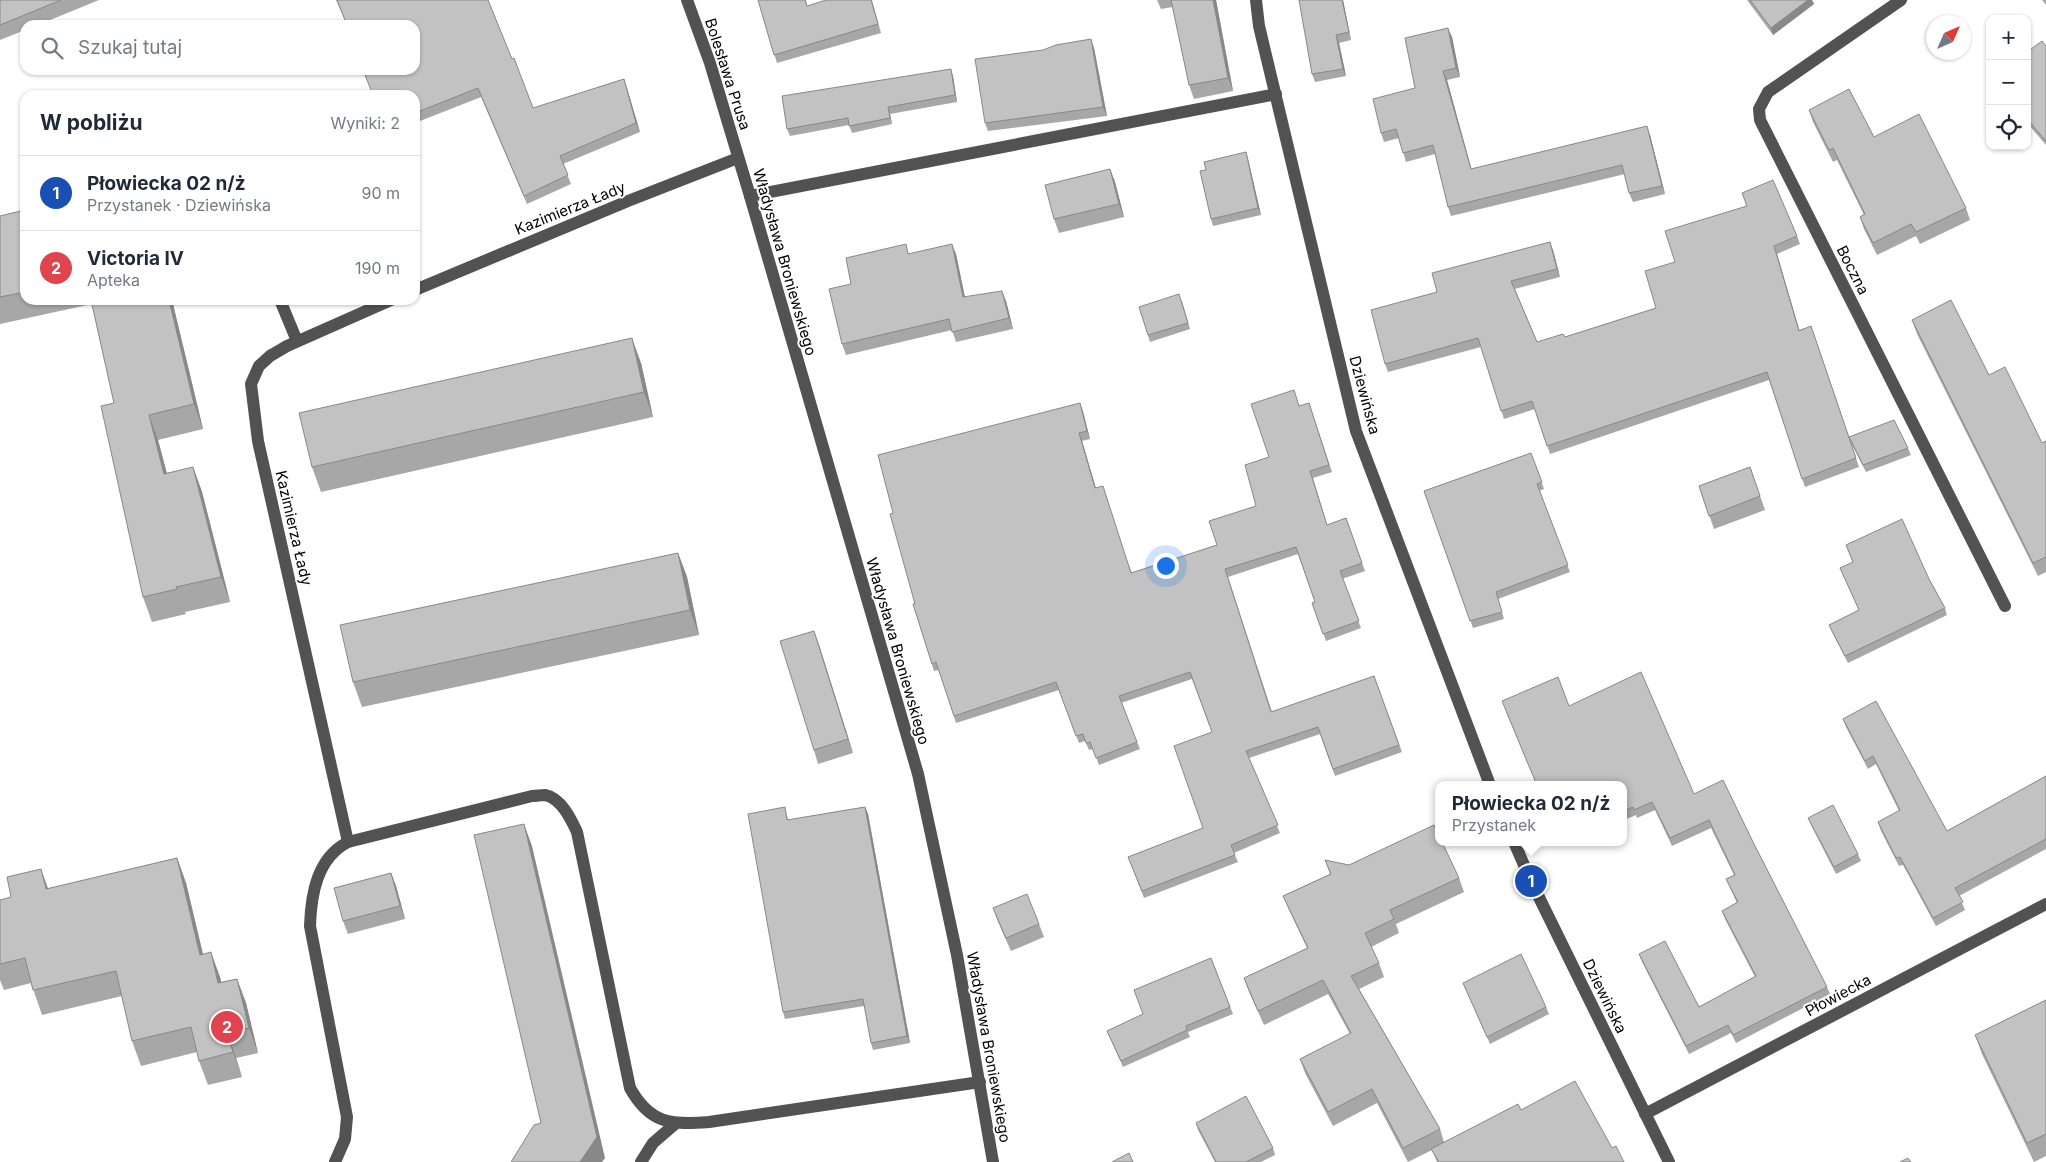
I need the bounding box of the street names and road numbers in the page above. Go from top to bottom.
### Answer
street label: Bolesława Prusa [701,16,755,132]
street label: Władysława Broniewskiego [749,166,821,358]
street label: Kazimierza Łady [512,177,629,239]
street label: Boczna [1833,242,1873,298]
street label: Dziewińska [1345,354,1385,436]
street label: Kazimierza Łady [272,469,317,588]
street label: Władysława Broniewskiego [862,555,934,747]
street label: Władysława Broniewskiego [963,950,1015,1144]
street label: Dziewińska [1579,956,1631,1036]
street label: Płowiecka [1802,970,1874,1020]

